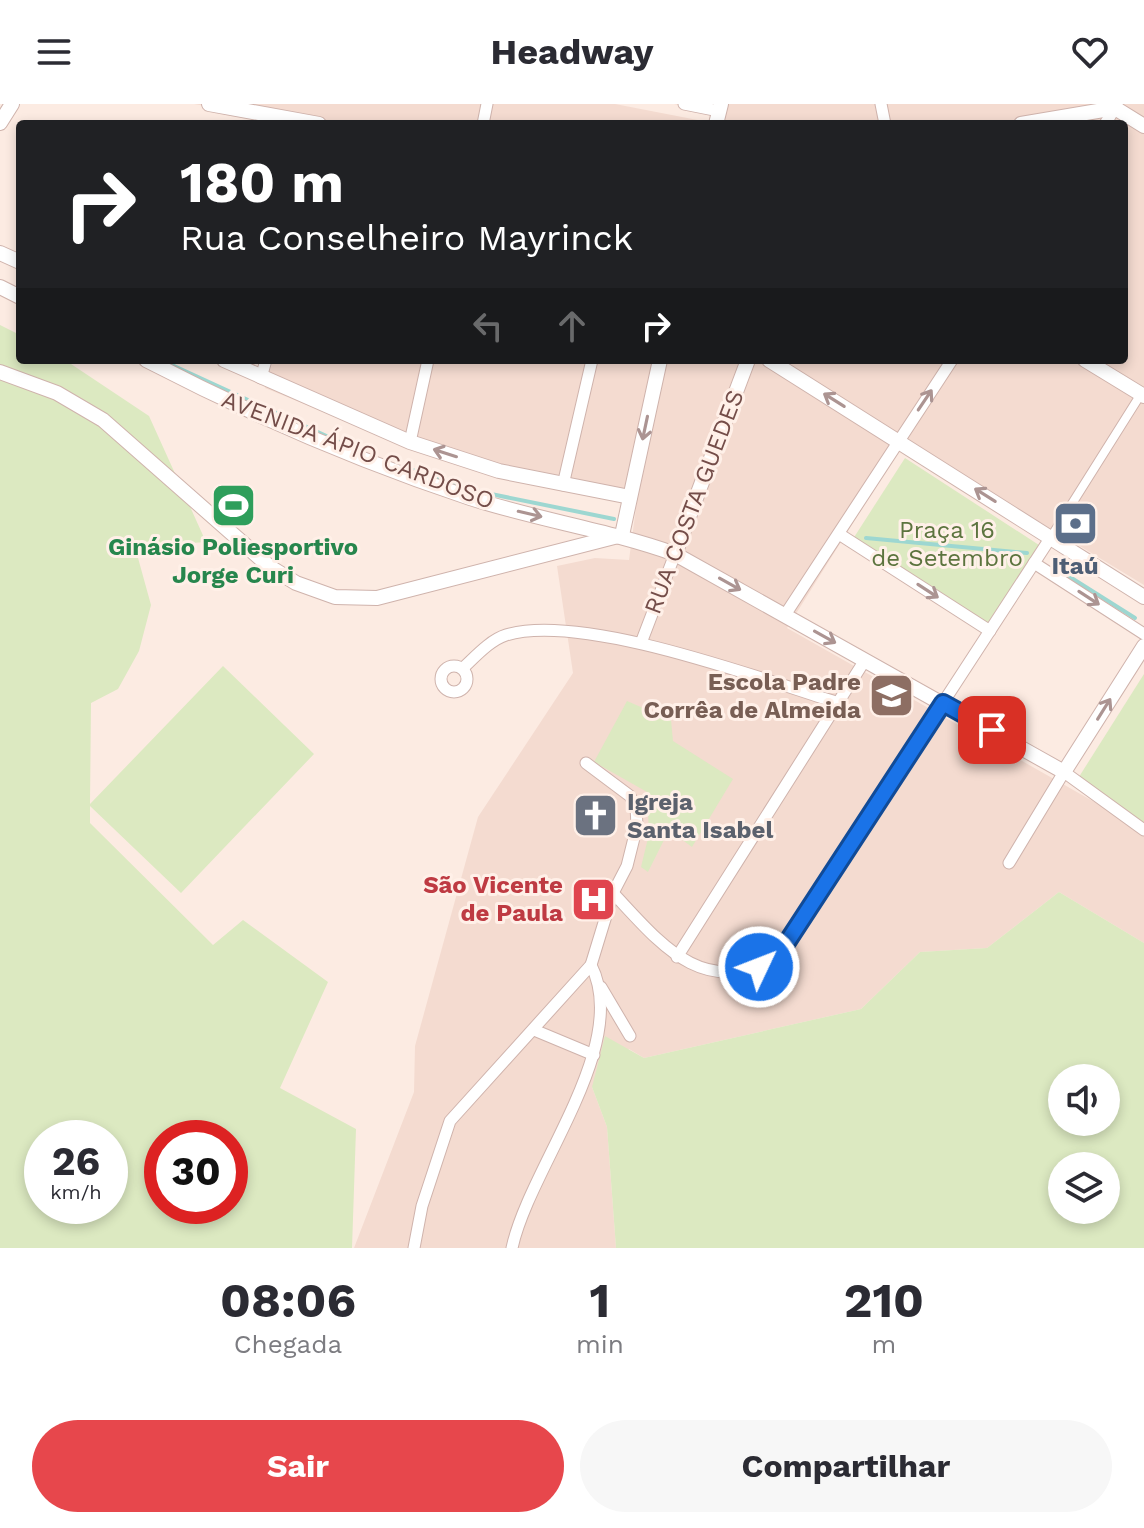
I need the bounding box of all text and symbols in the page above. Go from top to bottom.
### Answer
icon: menu [32,30,76,74]
icon: heart [1068,30,1112,74]
text: Headway [491,31,653,73]
text: 180 m [180,150,344,216]
icon: right [48,152,152,256]
text: Rua Conselheiro Mayrinck [180,217,633,259]
icon: left [466,304,510,348]
icon: ahead [550,304,594,348]
icon: right [634,304,678,348]
street label: AVENIDA ÁPIO CARDOSO [218,385,498,515]
street label: RUA COSTA GUEDES [638,386,750,618]
one-way arrow [918,389,934,412]
one-way arrow [823,392,846,408]
one-way arrow [637,415,652,441]
one-way arrow [433,445,458,459]
sports icon: Ginásio Poliesportivo Jorge Curi [209,481,257,529]
one-way arrow [974,486,997,502]
bank icon: Itaú [1051,500,1099,548]
one-way arrow [516,507,542,522]
park label: Praça 16 de Setembro [871,516,1023,572]
place label: Ginásio Poliesportivo Jorge Curi [108,533,358,589]
place label: Itaú [1051,552,1099,580]
one-way arrow [718,577,741,593]
one-way arrow [916,584,939,600]
one-way arrow [1077,591,1100,607]
one-way arrow [813,630,836,646]
place label: Escola Padre Corrêa de Almeida [644,668,861,724]
school or university icon: Escola Padre Corrêa de Almeida [868,672,916,720]
pin [958,696,1026,764]
one-way arrow [1097,698,1113,721]
icon: arrive [970,708,1014,752]
place label: Igreja Santa Isabel [627,788,773,844]
church icon: Igreja Santa Isabel [572,792,620,840]
place label: São Vicente de Paula [423,871,563,927]
hospital icon: São Vicente de Paula [570,875,618,923]
position arrow [717,925,801,1009]
map controls [1048,1064,1120,1224]
button: sound [1048,1064,1120,1136]
speed limit sign: 30 [144,1120,248,1224]
text: 26 [52,1138,100,1185]
button: layers [1048,1152,1120,1224]
text: km/h [50,1180,102,1204]
text: 08:06 [220,1272,356,1329]
text: 1 [590,1272,610,1329]
text: 210 [844,1272,924,1329]
text: Chegada [234,1329,342,1359]
text: min [576,1329,624,1359]
text: m [872,1329,896,1359]
button: Sair [32,1420,564,1512]
button: Compartilhar [580,1420,1112,1512]

